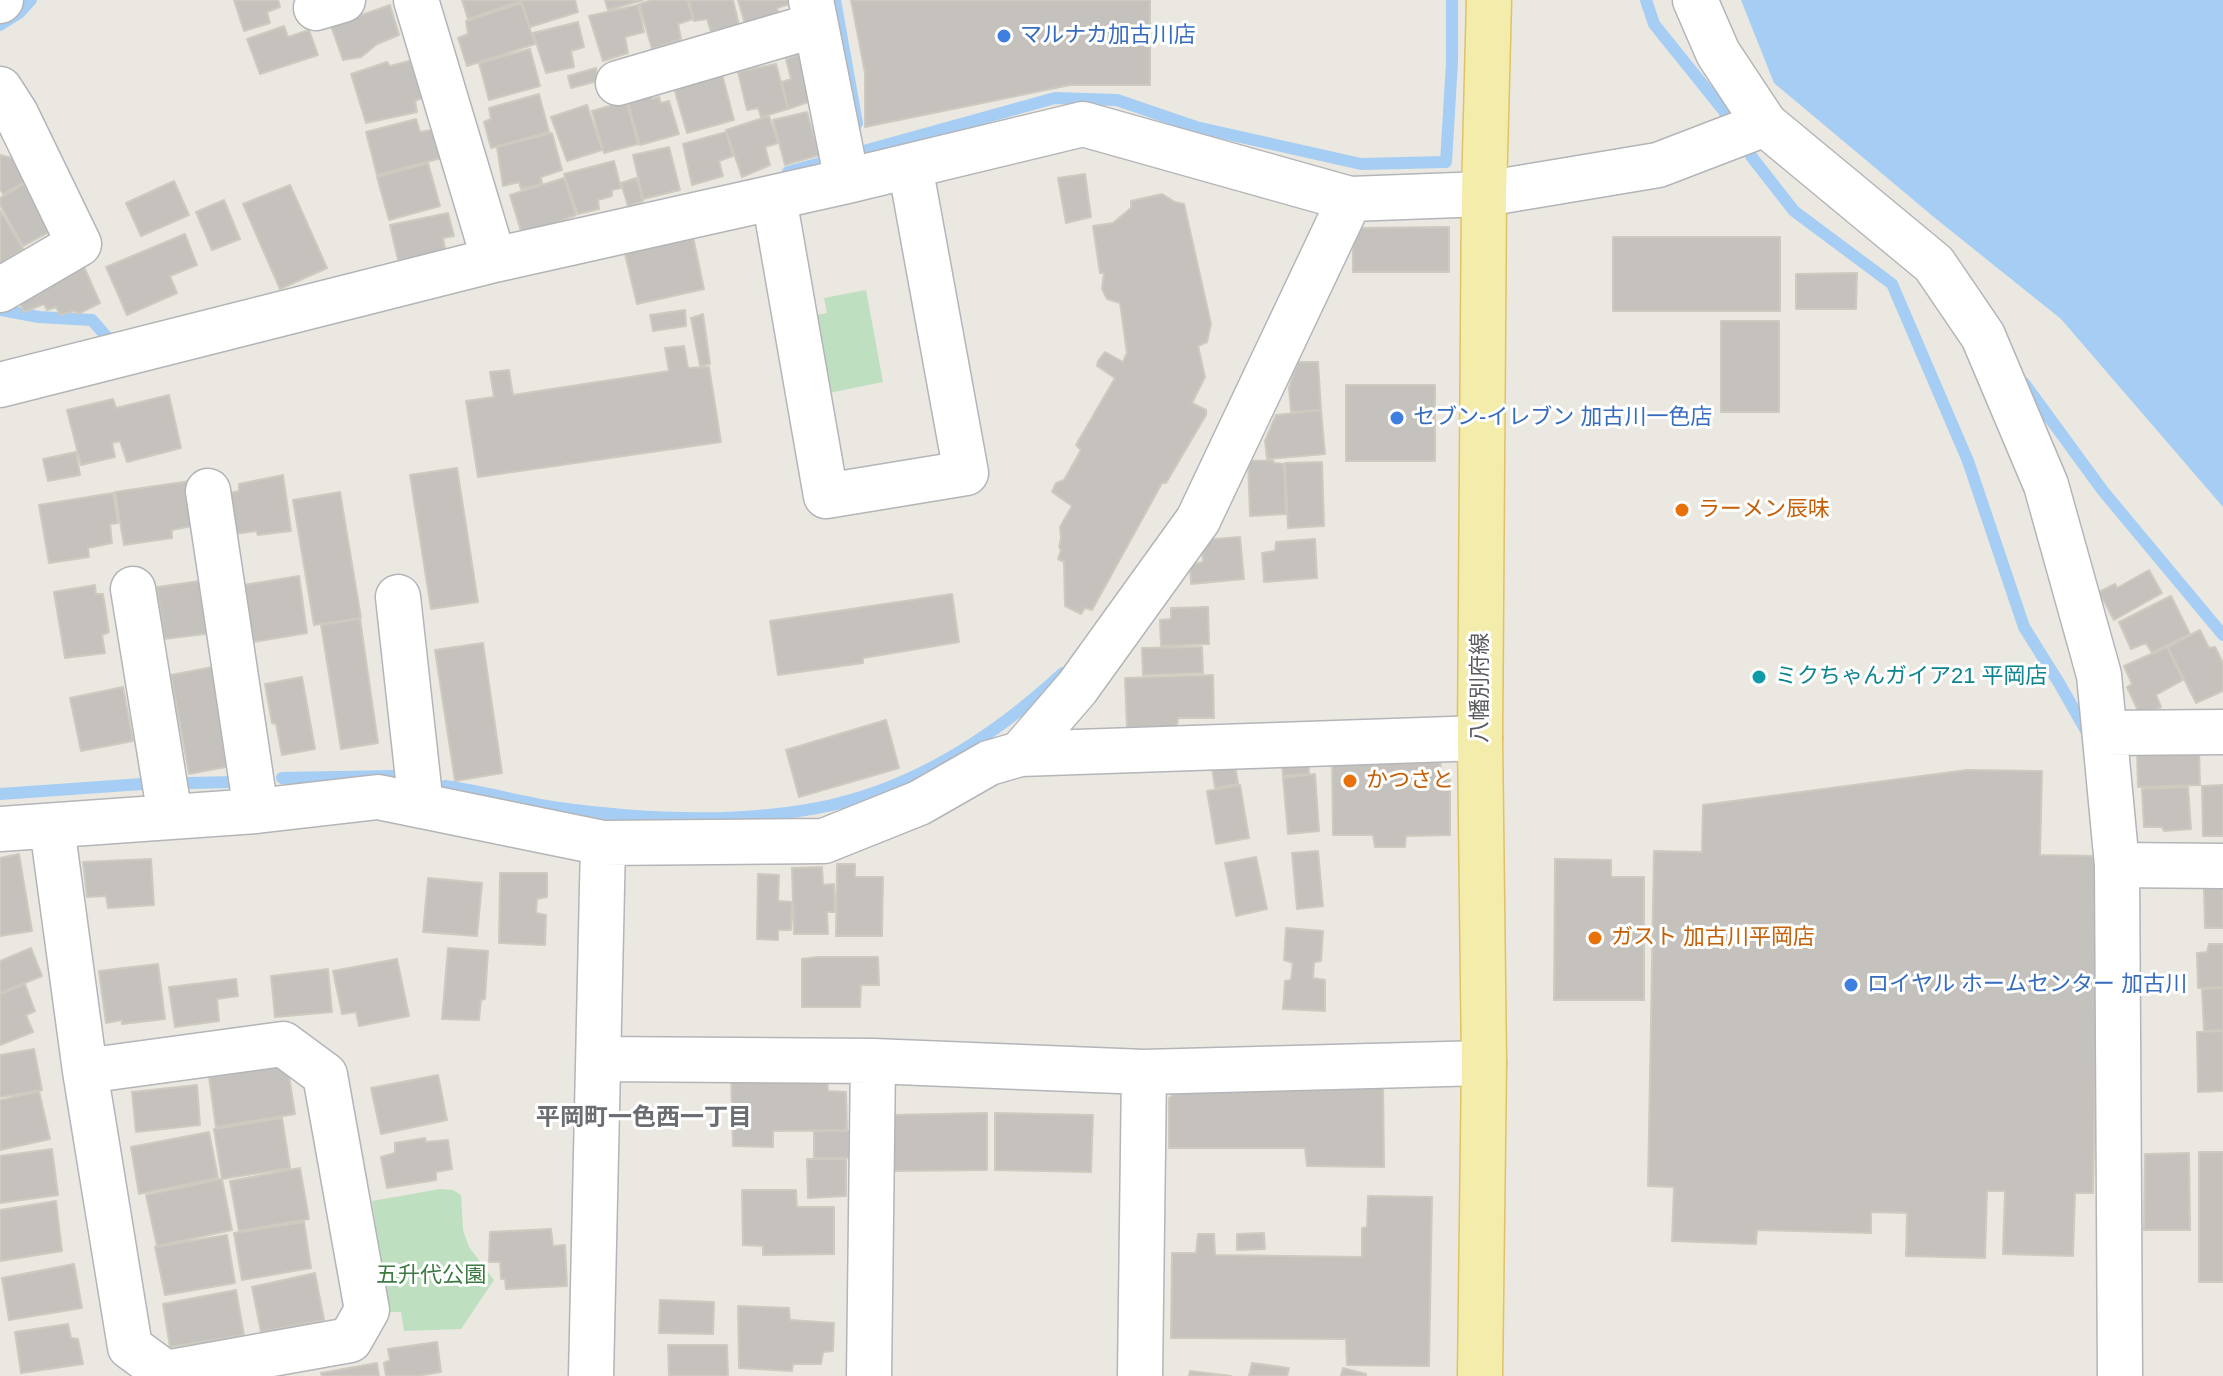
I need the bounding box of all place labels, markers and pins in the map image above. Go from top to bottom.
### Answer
place label: マルナカ加古川店 [1020,23,1196,49]
marker: マルナカ加古川店 [995,27,1013,45]
place label: セブン-イレブン 加古川一色店 [1413,405,1712,431]
marker: セブン-イレブン 加古川一色店 [1388,409,1406,427]
place label: ラーメン辰味 [1698,497,1830,523]
marker: ラーメン辰味 [1673,501,1691,519]
place label: ミクちゃんガイア21 平岡店 [1775,664,2048,690]
marker: ミクちゃんガイア21 平岡店 [1750,668,1768,686]
place label: かつさと [1366,768,1454,794]
marker: かつさと [1341,772,1359,790]
place label: ガスト 加古川平岡店 [1611,925,1815,951]
marker: ガスト 加古川平岡店 [1586,929,1604,947]
place label: ロイヤル ホームセンター 加古川 [1867,972,2187,998]
marker: ロイヤル ホームセンター 加古川 [1842,976,1860,994]

